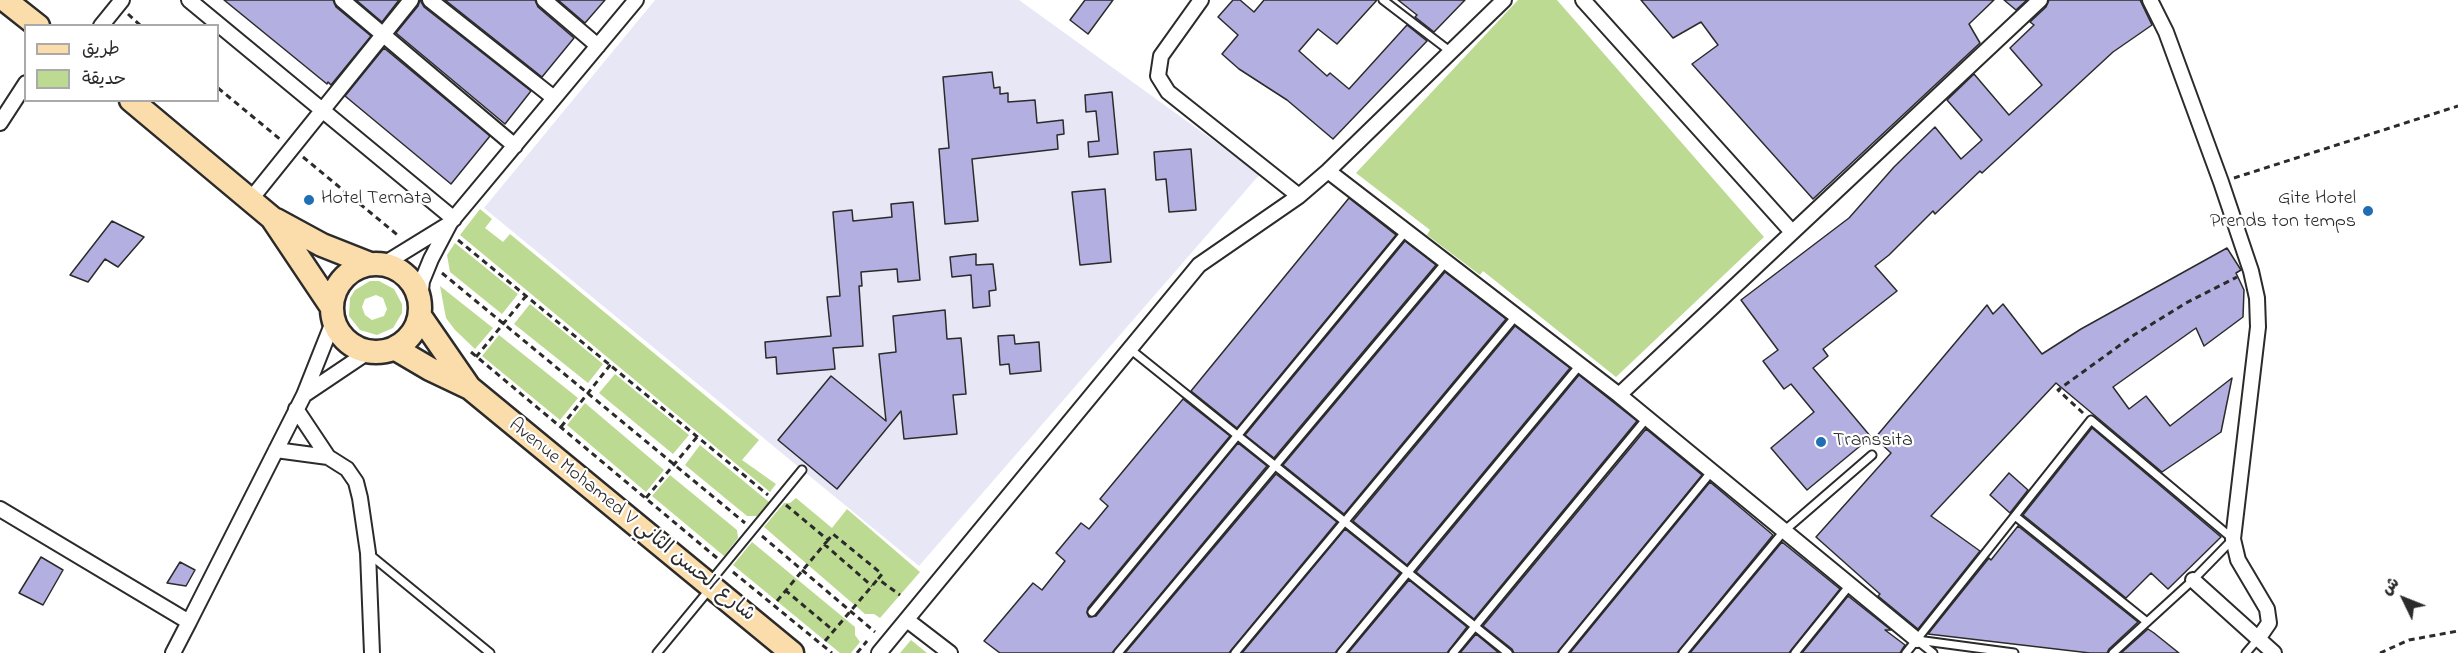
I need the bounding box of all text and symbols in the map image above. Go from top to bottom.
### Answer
legend [24,24,219,102]
text: طريق [82,37,120,63]
text: حديقة [82,67,126,93]
place label: Hotel Ternata [321,188,432,212]
place label: Gite Hotel Prends ton temps [2210,188,2356,235]
marker: Hotel Ternata [302,193,316,207]
marker: Gite Hotel Prends ton temps [2361,204,2375,218]
street label: Avenue Mohamed V شارع الحسن الثاني [503,414,759,628]
place label: Transsita [1833,430,1913,454]
marker: Transsita [1814,435,1828,449]
north arrow [2374,569,2434,629]
text: ش [2376,572,2406,601]

